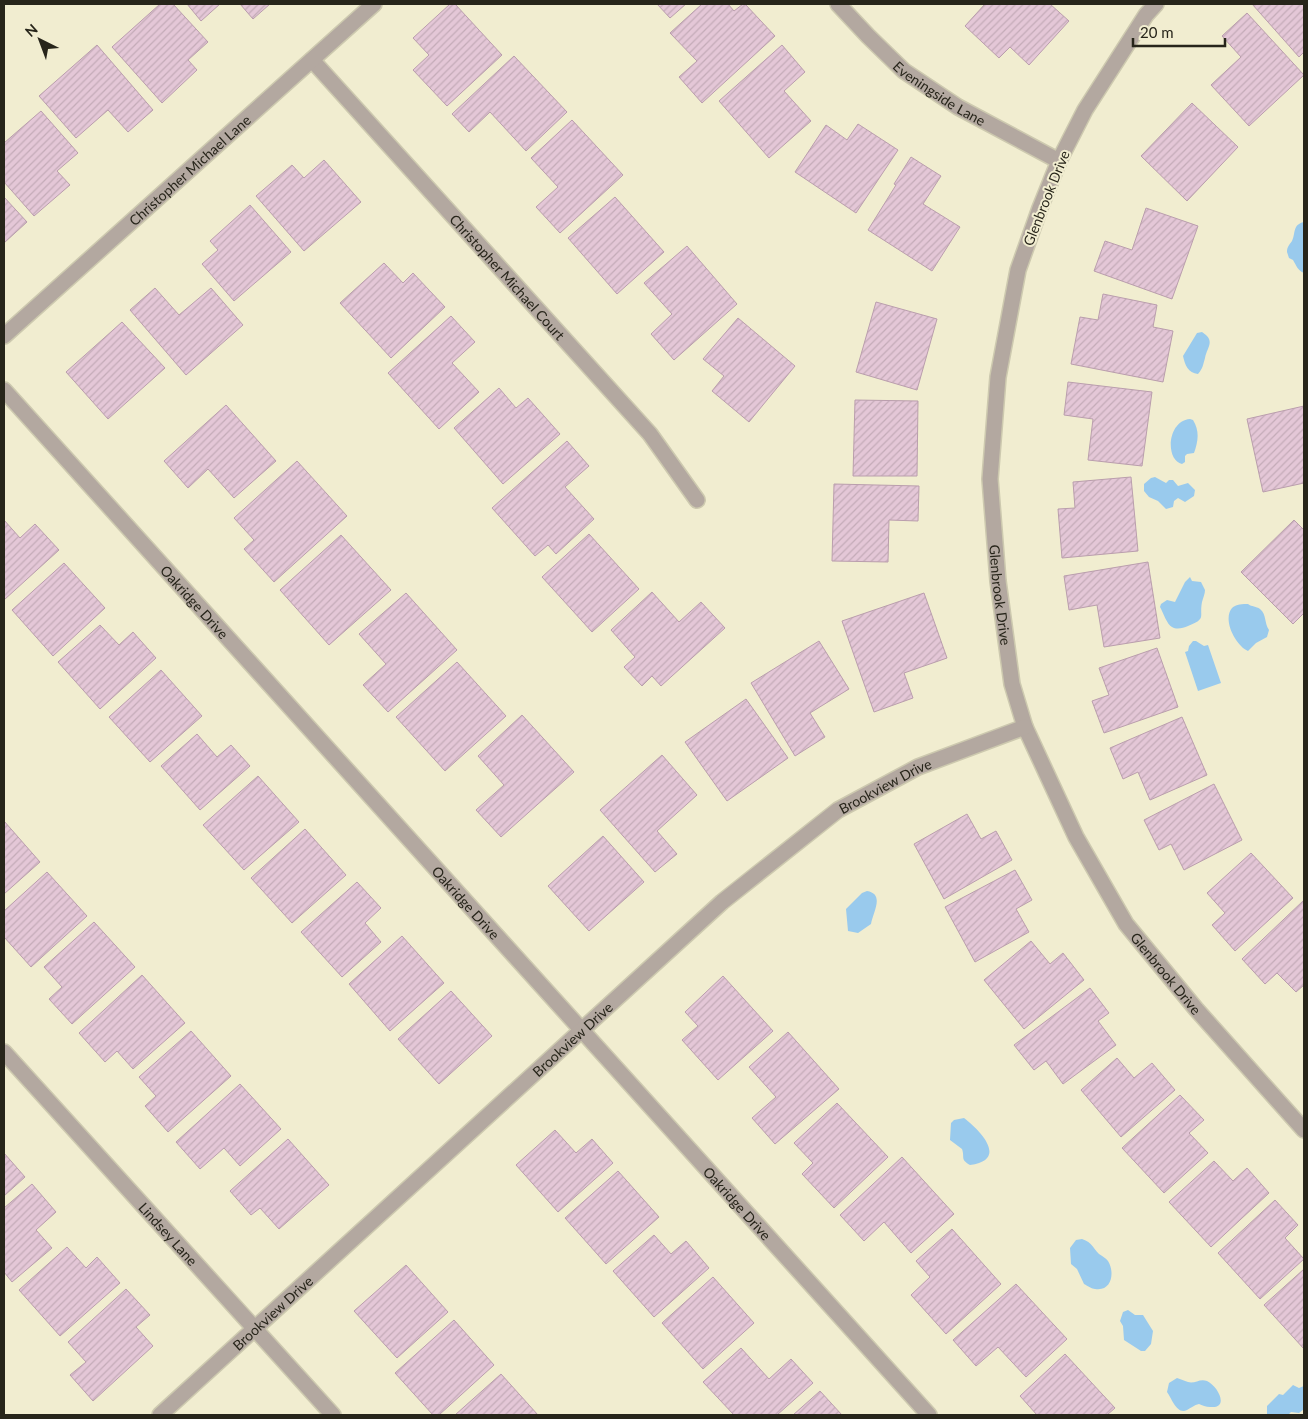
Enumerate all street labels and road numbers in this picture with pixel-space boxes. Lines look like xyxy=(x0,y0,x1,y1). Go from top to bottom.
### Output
street label: Eveningside Lane xyxy=(890,57,989,129)
street label: Christopher Michael Lane xyxy=(125,111,254,229)
street label: Glenbrook Drive xyxy=(1019,148,1073,248)
street label: Christopher Michael Court xyxy=(447,210,569,343)
street label: Glenbrook Drive xyxy=(987,544,1015,646)
street label: Oakridge Drive xyxy=(157,561,232,642)
street label: Brookview Drive xyxy=(836,754,934,817)
street label: Oakridge Drive xyxy=(429,862,504,942)
street label: Glenbrook Drive xyxy=(1128,929,1205,1018)
street label: Brookview Drive xyxy=(529,998,616,1080)
street label: Oakridge Drive xyxy=(700,1163,775,1243)
street label: Lindsey Lane xyxy=(136,1198,201,1269)
street label: Brookview Drive xyxy=(229,1272,316,1353)

